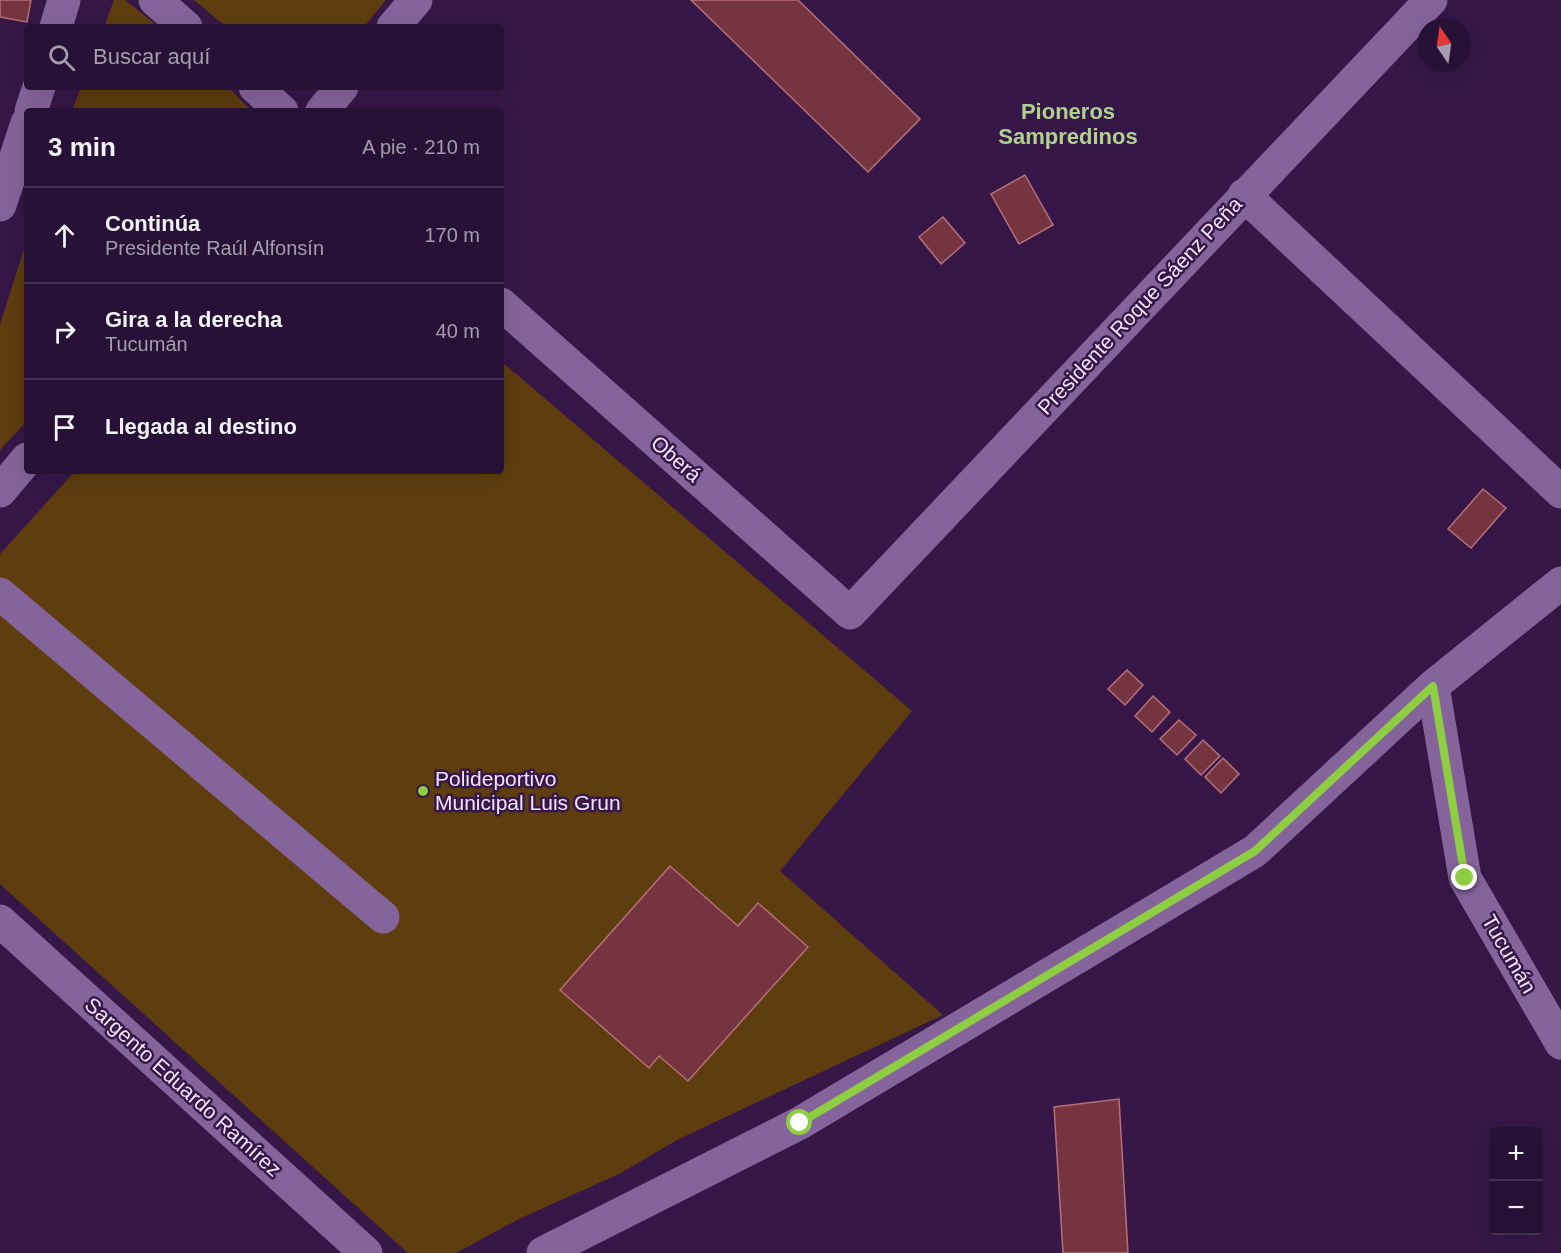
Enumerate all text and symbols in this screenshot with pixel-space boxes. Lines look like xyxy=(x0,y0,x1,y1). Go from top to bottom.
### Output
north arrow xyxy=(1417,18,1471,72)
search box xyxy=(24,24,504,90)
icon: search xyxy=(45,41,78,74)
text: Buscar aquí xyxy=(93,44,210,69)
district label: Pioneros Sampredinos xyxy=(998,99,1138,149)
text: 3 min xyxy=(48,132,116,162)
text: A pie · 210 m xyxy=(362,136,480,158)
street label: Presidente Roque Sáenz Peña xyxy=(1033,192,1247,419)
text: Continúa xyxy=(105,211,200,236)
icon: ahead xyxy=(48,219,81,252)
text: 170 m xyxy=(424,224,480,246)
text: Presidente Raúl Alfonsín xyxy=(105,237,324,259)
text: Gira a la derecha xyxy=(105,307,282,332)
icon: right xyxy=(48,315,81,348)
text: 40 m xyxy=(436,320,480,342)
text: Tucumán xyxy=(105,333,188,355)
icon: arrive xyxy=(48,411,81,444)
text: Llegada al destino xyxy=(105,414,297,439)
street label: Oberá xyxy=(647,431,706,487)
place label: Polideportivo Municipal Luis Grun xyxy=(435,767,621,814)
marker: Polideportivo Municipal Luis Grun xyxy=(416,784,430,798)
route end xyxy=(1451,864,1477,890)
street label: Tucumán xyxy=(1478,910,1541,997)
street label: Sargento Eduardo Ramírez xyxy=(81,993,286,1181)
route start xyxy=(786,1109,812,1135)
map controls xyxy=(1489,1127,1543,1235)
button: + xyxy=(1489,1127,1543,1181)
button: − xyxy=(1489,1181,1543,1235)

